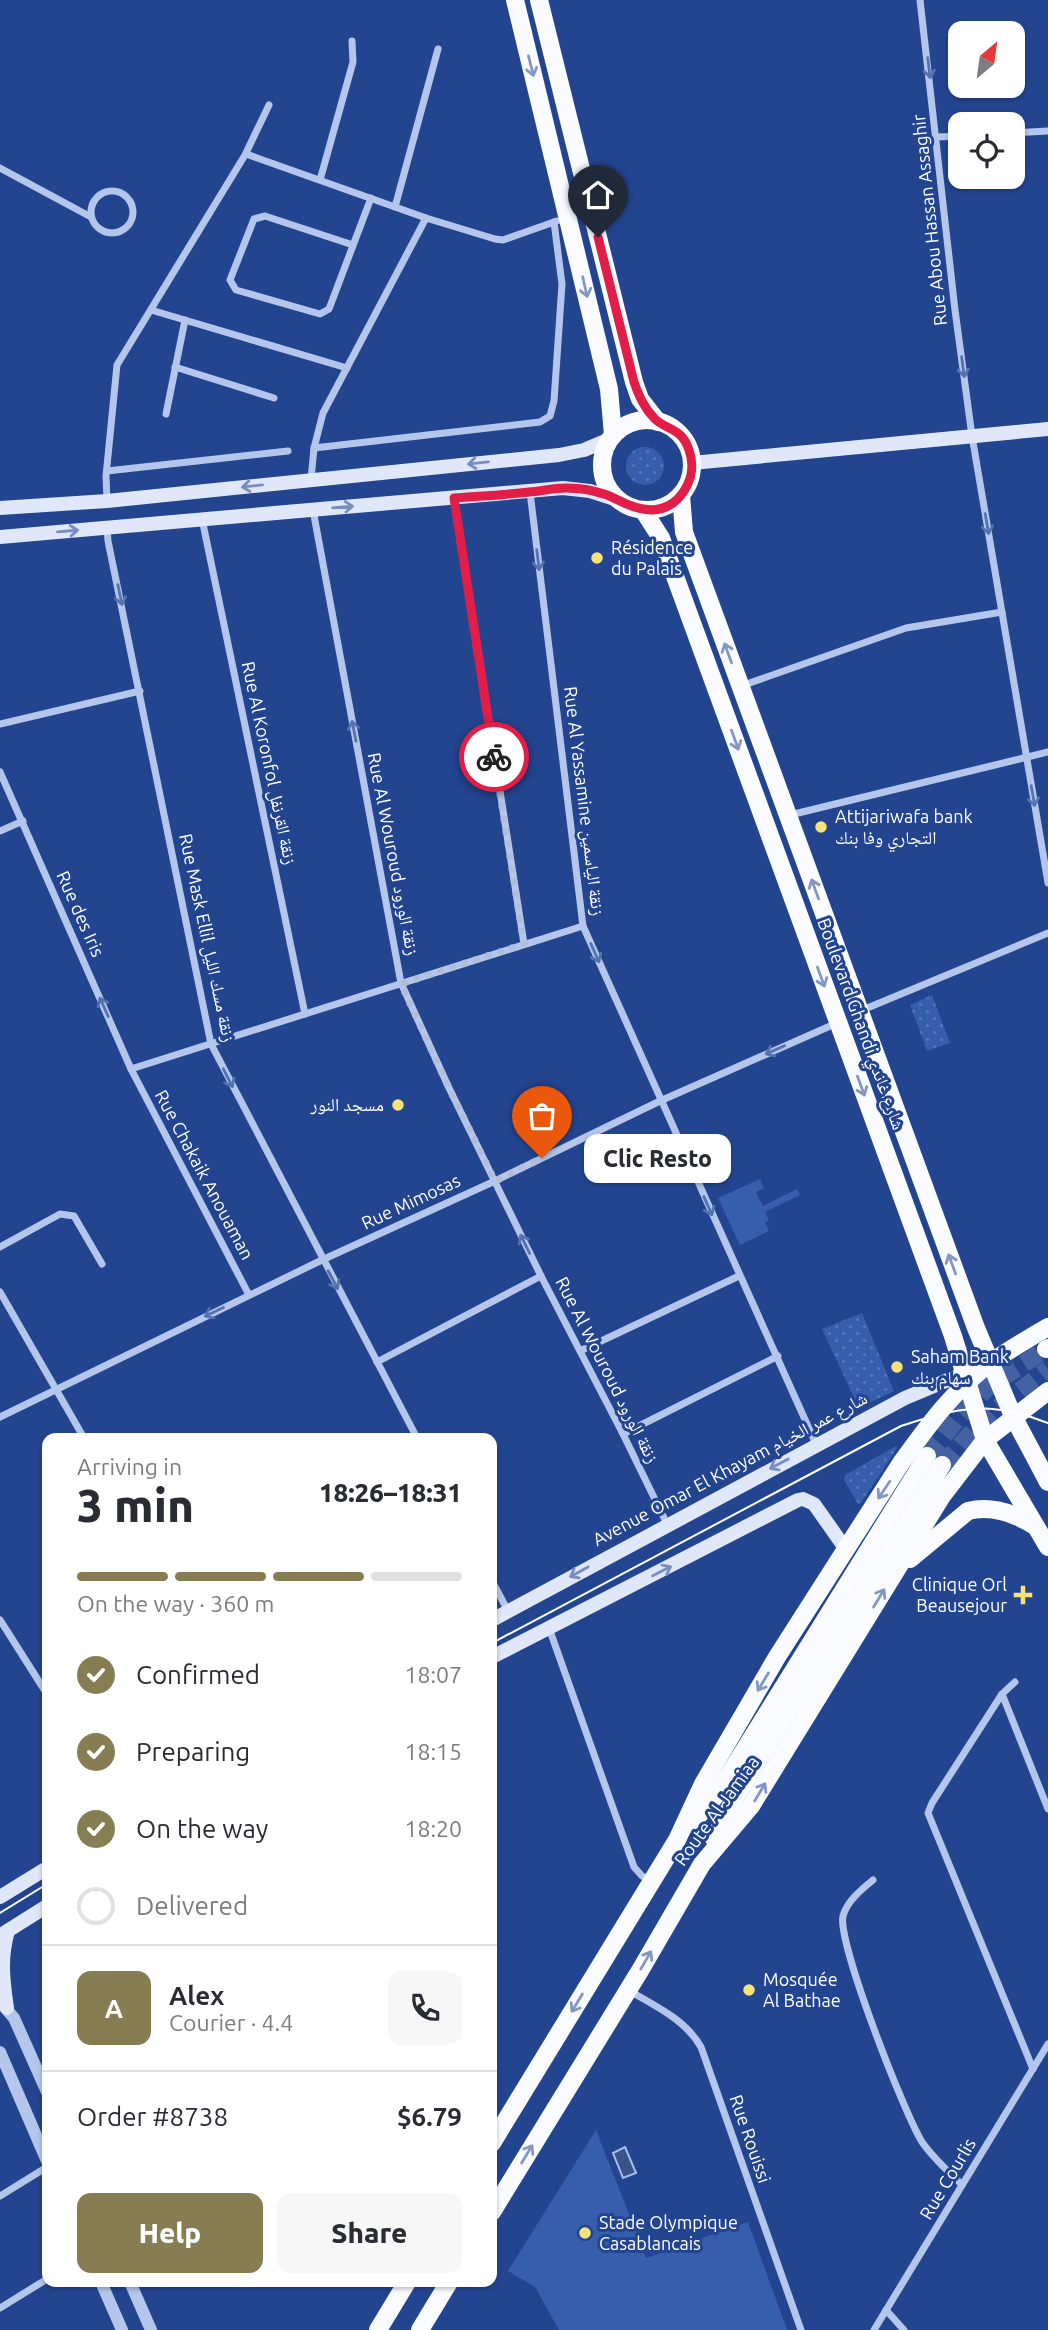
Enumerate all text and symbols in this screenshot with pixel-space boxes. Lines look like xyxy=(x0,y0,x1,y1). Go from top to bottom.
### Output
north arrow xyxy=(948,21,1026,98)
map controls xyxy=(948,21,1025,189)
one-way arrow xyxy=(525,54,538,77)
one-way arrow xyxy=(922,56,935,79)
button: locate xyxy=(948,112,1025,189)
street label: Rue Abou Hassan Assaghir xyxy=(908,113,950,327)
pin xyxy=(568,165,628,237)
icon: home xyxy=(579,176,617,214)
one-way arrow xyxy=(579,275,593,298)
one-way arrow xyxy=(957,355,970,378)
one-way arrow xyxy=(467,457,490,470)
one-way arrow xyxy=(241,479,264,492)
one-way arrow xyxy=(332,500,354,513)
one-way arrow xyxy=(981,512,994,535)
one-way arrow xyxy=(56,524,79,537)
place label: Résidence du Palais xyxy=(611,537,693,578)
one-way arrow xyxy=(532,548,545,571)
marker: Résidence du Palais xyxy=(589,550,605,566)
one-way arrow xyxy=(113,583,127,606)
one-way arrow xyxy=(721,642,734,664)
street label: Rue Al Koronfol زنقة القرنفل xyxy=(237,659,301,867)
street label: Rue Al Yassamine زنقة الياسمين xyxy=(559,685,609,917)
one-way arrow xyxy=(347,720,360,743)
courier xyxy=(459,722,529,792)
one-way arrow xyxy=(729,729,742,751)
icon: bike xyxy=(475,738,513,776)
street label: Rue Al Wouroud زنقة الورود xyxy=(364,751,423,957)
one-way arrow xyxy=(1027,784,1040,807)
place label: Attijariwafa bank التجاري وفا بنك xyxy=(835,806,973,853)
marker: Attijariwafa bank التجاري وفا بنك xyxy=(813,819,829,835)
street label: Rue Mask Ellil زنقة مسك الليل xyxy=(174,832,240,1044)
street label: Rue des Iris xyxy=(53,868,109,960)
one-way arrow xyxy=(808,879,821,901)
street label: Boulevard Ghandi شارع غاندي xyxy=(809,915,910,1134)
one-way arrow xyxy=(589,942,602,964)
one-way arrow xyxy=(816,966,828,988)
one-way arrow xyxy=(97,997,110,1018)
one-way arrow xyxy=(765,1044,786,1057)
one-way arrow xyxy=(222,1067,236,1088)
one-way arrow xyxy=(856,1075,868,1097)
street label: Rue Chakaik Anouaman xyxy=(152,1086,258,1263)
pin xyxy=(512,1086,572,1158)
place label: مسجد النور xyxy=(309,1094,384,1115)
marker: مسجد النور xyxy=(390,1097,406,1113)
icon: bag xyxy=(523,1097,561,1135)
callout: Clic Resto xyxy=(584,1134,731,1182)
text: Clic Resto xyxy=(603,1146,712,1171)
street label: Rue Mimosas xyxy=(358,1169,463,1233)
one-way arrow xyxy=(702,1195,715,1216)
one-way arrow xyxy=(518,1234,531,1255)
one-way arrow xyxy=(945,1254,957,1276)
one-way arrow xyxy=(327,1269,340,1290)
street label: Rue Al Wouroud زنقة الورود xyxy=(551,1273,664,1466)
one-way arrow xyxy=(204,1306,225,1320)
place label: Saham Bank سهام بنك xyxy=(911,1346,1009,1390)
marker: Saham Bank سهام بنك xyxy=(889,1359,905,1375)
street label: Avenue Omar El Khayam شارع عمر الخيام xyxy=(589,1387,871,1552)
text: Arriving in xyxy=(77,1454,182,1479)
one-way arrow xyxy=(769,1457,790,1471)
text: 18:26–18:31 xyxy=(319,1478,462,1507)
text: 3 min xyxy=(77,1479,194,1531)
one-way arrow xyxy=(877,1479,891,1499)
one-way arrow xyxy=(651,1563,672,1577)
one-way arrow xyxy=(570,1565,590,1579)
place label: Clinique Orl Beausejour xyxy=(912,1574,1007,1615)
marker: Clinique Orl Beausejour xyxy=(1013,1585,1033,1605)
one-way arrow xyxy=(872,1588,886,1608)
text: On the way · 360 m xyxy=(77,1591,274,1616)
icon: check xyxy=(77,1656,115,1694)
text: Confirmed xyxy=(136,1660,260,1689)
text: 18:07 xyxy=(404,1662,462,1687)
one-way arrow xyxy=(755,1672,769,1692)
icon: check xyxy=(77,1733,115,1771)
text: Preparing xyxy=(136,1737,250,1766)
text: 18:15 xyxy=(404,1739,462,1764)
street label: Route Al Jamiaa xyxy=(670,1752,763,1869)
one-way arrow xyxy=(753,1782,767,1802)
icon: check xyxy=(77,1810,115,1848)
text: On the way xyxy=(136,1814,268,1843)
text: 18:20 xyxy=(404,1816,462,1841)
text: Delivered xyxy=(136,1891,248,1920)
one-way arrow xyxy=(639,1950,653,1970)
place label: Mosquée Al Bathae xyxy=(763,1969,841,2010)
button: phone xyxy=(388,1971,462,2045)
text: Alex xyxy=(169,1981,224,2010)
marker: Mosquée Al Bathae xyxy=(741,1982,757,1998)
one-way arrow xyxy=(570,1992,584,2012)
text: A xyxy=(105,1994,123,2023)
text: Courier · 4.4 xyxy=(169,2010,293,2035)
street label: Rue Rouissi xyxy=(727,2092,775,2185)
text: Order #8738 xyxy=(77,2102,228,2131)
text: $6.79 xyxy=(397,2102,462,2131)
street label: Rue Courlis xyxy=(915,2134,979,2223)
one-way arrow xyxy=(521,2144,535,2164)
button: Help xyxy=(77,2193,263,2273)
button: Share xyxy=(277,2193,462,2273)
place label: Stade Olympique Casablancais xyxy=(599,2212,738,2253)
marker: Stade Olympique Casablancais xyxy=(577,2225,593,2241)

